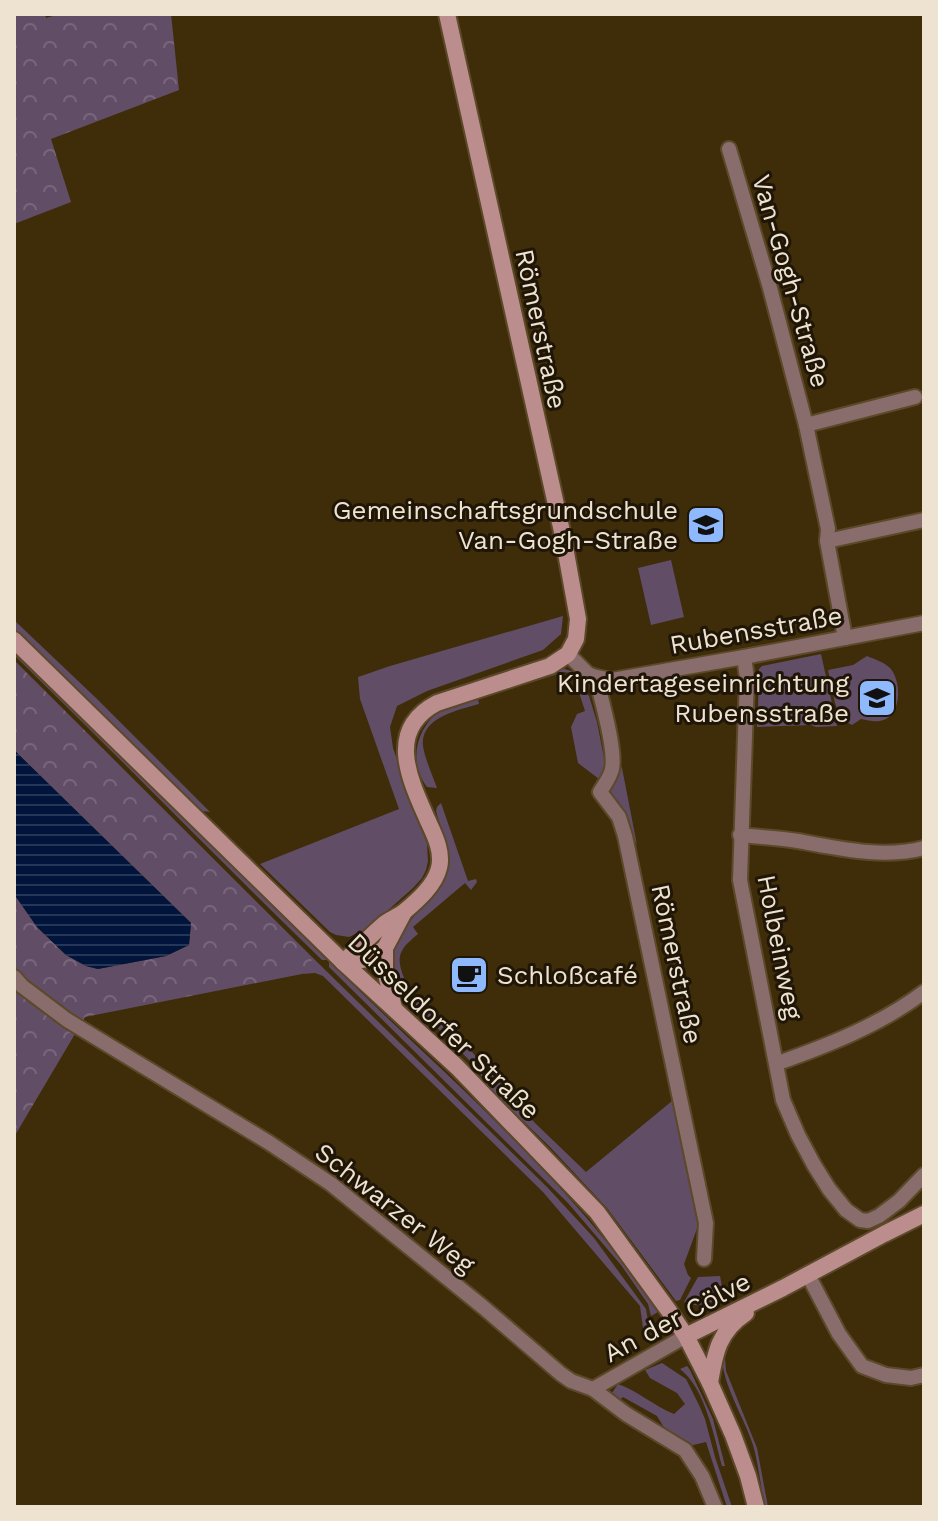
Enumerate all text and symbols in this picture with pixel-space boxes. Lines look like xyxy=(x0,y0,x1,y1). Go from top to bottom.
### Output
street label: Van-Gogh-Straße xyxy=(746,171,836,391)
street label: Römerstraße xyxy=(509,246,573,412)
place label: Gemeinschaftsgrundschule Van-Gogh-Straße xyxy=(333,495,678,555)
school or university icon: Gemeinschaftsgrundschule Van-Gogh-Straße xyxy=(685,504,727,546)
street label: Rubensstraße xyxy=(667,600,845,660)
place label: Kindertageseinrichtung Rubensstraße xyxy=(557,668,849,728)
school or university icon: Kindertageseinrichtung Rubensstraße xyxy=(856,677,898,719)
street label: Holbeinweg xyxy=(751,872,809,1022)
street label: Römerstraße xyxy=(645,881,709,1047)
street label: Düsseldorfer Straße xyxy=(342,927,546,1125)
cafe icon: Schloßcafé xyxy=(448,954,490,996)
place label: Schloßcafé xyxy=(497,960,638,990)
street label: Schwarzer Weg xyxy=(309,1137,481,1280)
street label: An der Cölve xyxy=(599,1266,755,1368)

